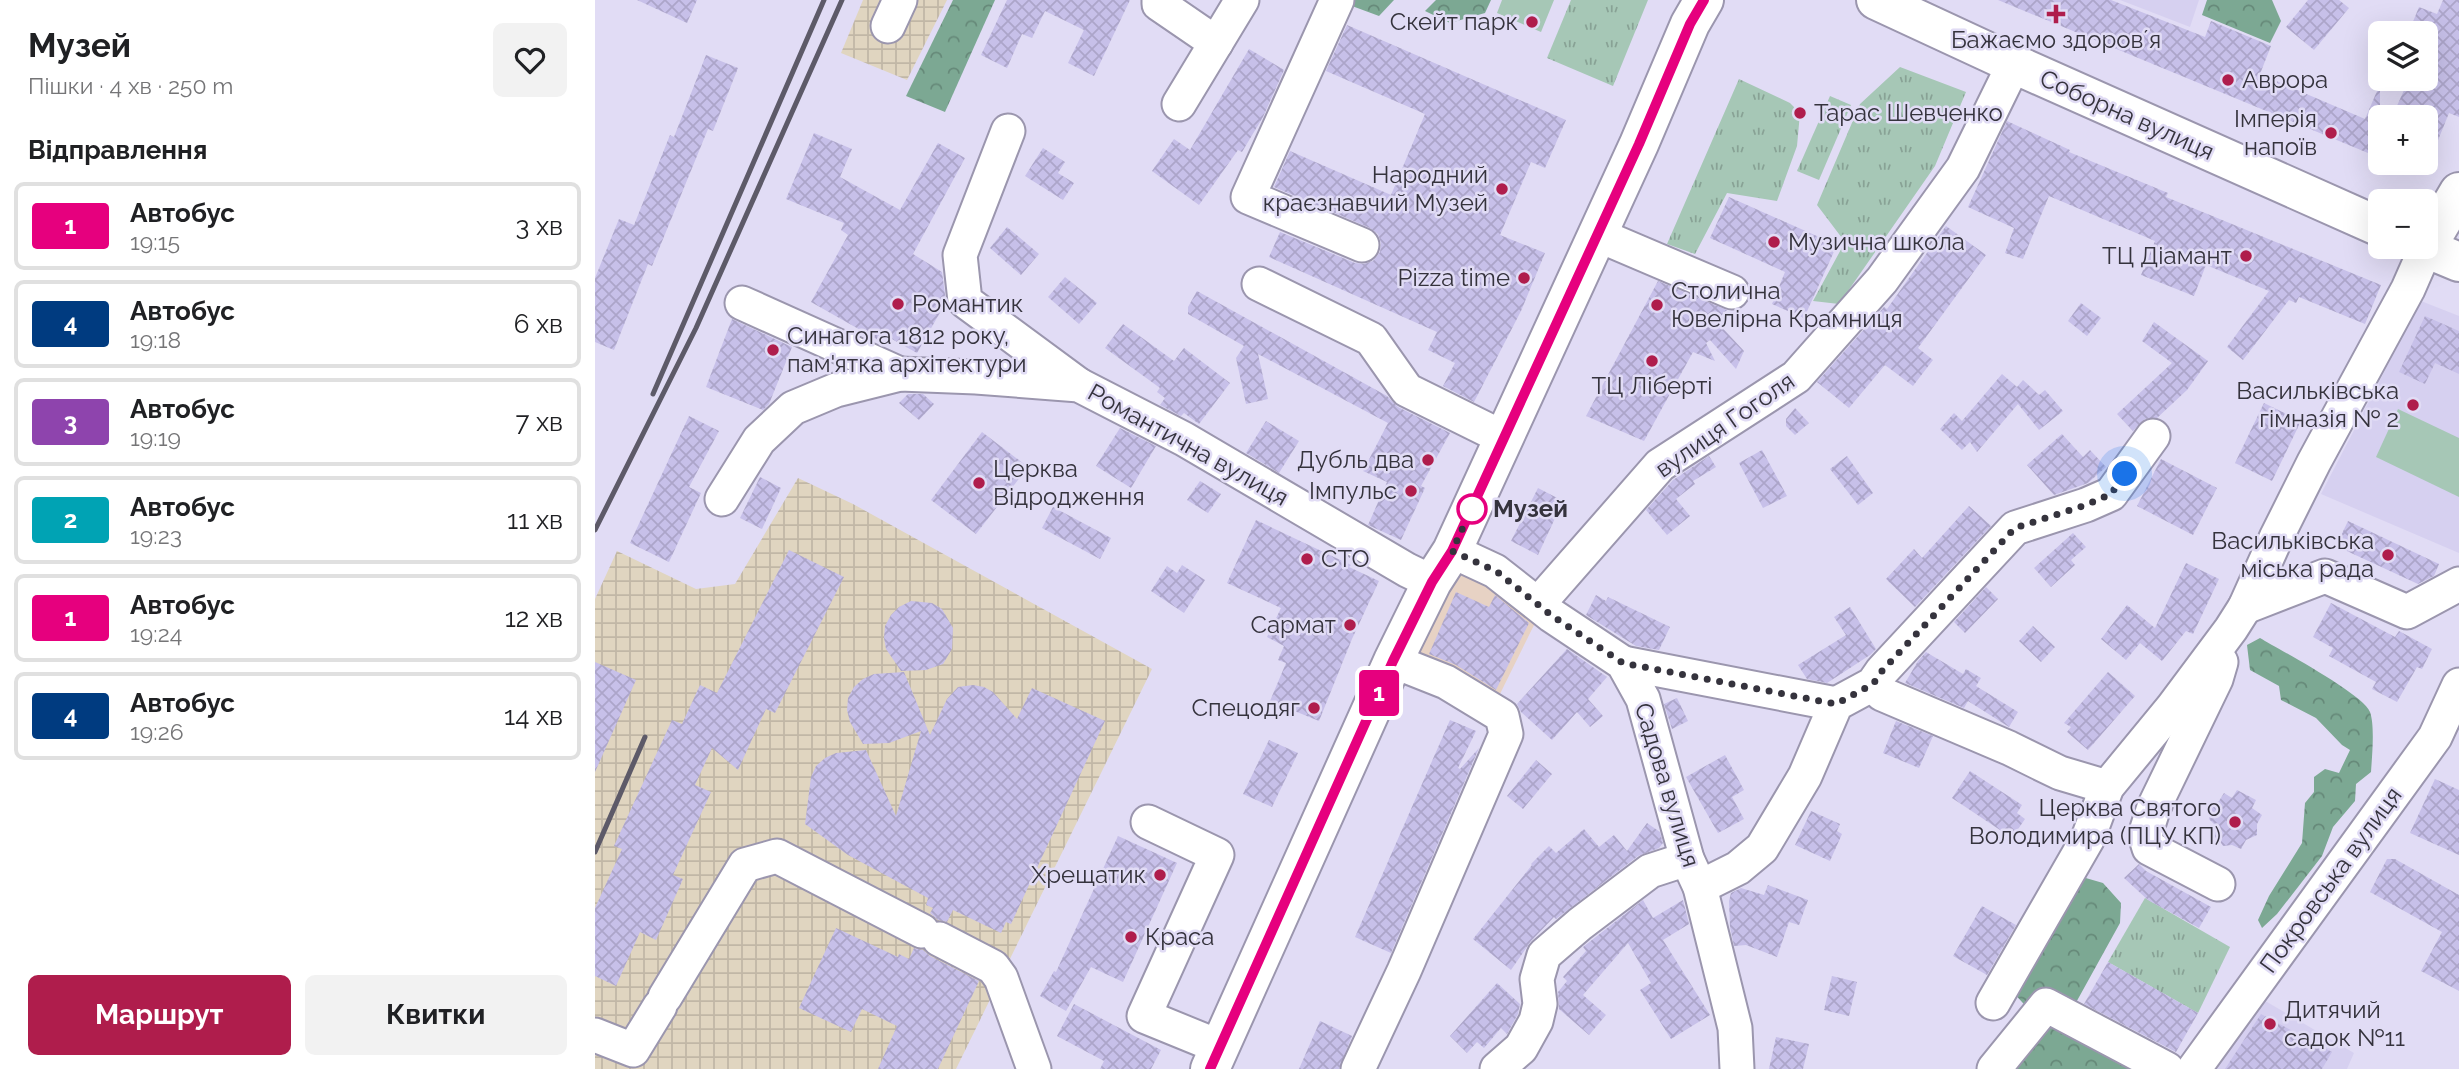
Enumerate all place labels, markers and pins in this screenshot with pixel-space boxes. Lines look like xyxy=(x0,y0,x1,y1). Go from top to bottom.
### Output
marker: Бажаємо здоровʼя xyxy=(2048,6,2064,22)
place label: Скейт парк xyxy=(1390,7,1518,36)
marker: Скейт парк xyxy=(1524,14,1540,30)
place label: Бажаємо здоровʼя xyxy=(1951,25,2161,54)
place label: Аврора xyxy=(2242,65,2328,94)
marker: Аврора xyxy=(2220,72,2236,88)
place label: Тарас Шевченко xyxy=(1814,98,2003,127)
place label: Імперія напоїв xyxy=(2234,104,2317,161)
marker: Тарас Шевченко xyxy=(1792,105,1808,121)
marker: Імперія напоїв xyxy=(2323,125,2339,141)
place label: Народний краєзнавчий Музей xyxy=(1263,160,1488,217)
marker: Народний краєзнавчий Музей xyxy=(1494,181,1510,197)
place label: Музична школа xyxy=(1788,227,1965,256)
marker: Музична школа xyxy=(1766,234,1782,250)
place label: ТЦ Діамант xyxy=(2102,241,2233,270)
marker: ТЦ Діамант xyxy=(2238,248,2254,264)
place label: Pizza time xyxy=(1398,263,1510,292)
marker: Pizza time xyxy=(1516,270,1532,286)
place label: Столична Ювелірна Крамниця xyxy=(1671,276,1903,333)
place label: Романтик xyxy=(912,289,1023,318)
marker: Романтик xyxy=(890,296,906,312)
marker: Столична Ювелірна Крамниця xyxy=(1649,297,1665,313)
place label: Синагога 1812 року, пам'ятка архітектури xyxy=(787,321,1027,378)
marker: Синагога 1812 року, пам'ятка архітектури xyxy=(765,342,781,358)
marker: ТЦ Ліберті xyxy=(1644,353,1660,369)
place label: ТЦ Ліберті xyxy=(1591,371,1713,400)
place label: Васильківська гімназія № 2 xyxy=(2236,376,2399,433)
marker: Васильківська гімназія № 2 xyxy=(2405,397,2421,413)
place label: Дубль два xyxy=(1297,445,1414,474)
marker: Дубль два xyxy=(1420,452,1436,468)
place label: Церква Відродження xyxy=(993,454,1145,511)
marker: Церква Відродження xyxy=(971,475,987,491)
place label: Імпульс xyxy=(1309,476,1397,505)
marker: Імпульс xyxy=(1403,483,1419,499)
marker: Музей xyxy=(1457,494,1487,524)
place label: Музей xyxy=(1493,494,1568,523)
place label: Васильківська міська рада xyxy=(2211,526,2374,583)
place label: СТО xyxy=(1321,544,1370,573)
marker: Васильківська міська рада xyxy=(2380,547,2396,563)
marker: СТО xyxy=(1299,551,1315,567)
place label: Сармат xyxy=(1251,610,1337,639)
marker: Сармат xyxy=(1342,617,1358,633)
place label: Спецодяг xyxy=(1192,693,1300,722)
marker: Спецодяг xyxy=(1306,700,1322,716)
place label: Церква Святого Володимира (ПЦУ КП) xyxy=(1969,793,2221,850)
marker: Церква Святого Володимира (ПЦУ КП) xyxy=(2227,814,2243,830)
place label: Хрещатик xyxy=(1031,860,1146,889)
marker: Хрещатик xyxy=(1152,867,1168,883)
place label: Краса xyxy=(1145,922,1214,951)
marker: Краса xyxy=(1123,929,1139,945)
place label: Дитячий садок №11 xyxy=(2284,995,2405,1052)
marker: Дитячий садок №11 xyxy=(2262,1016,2278,1032)

